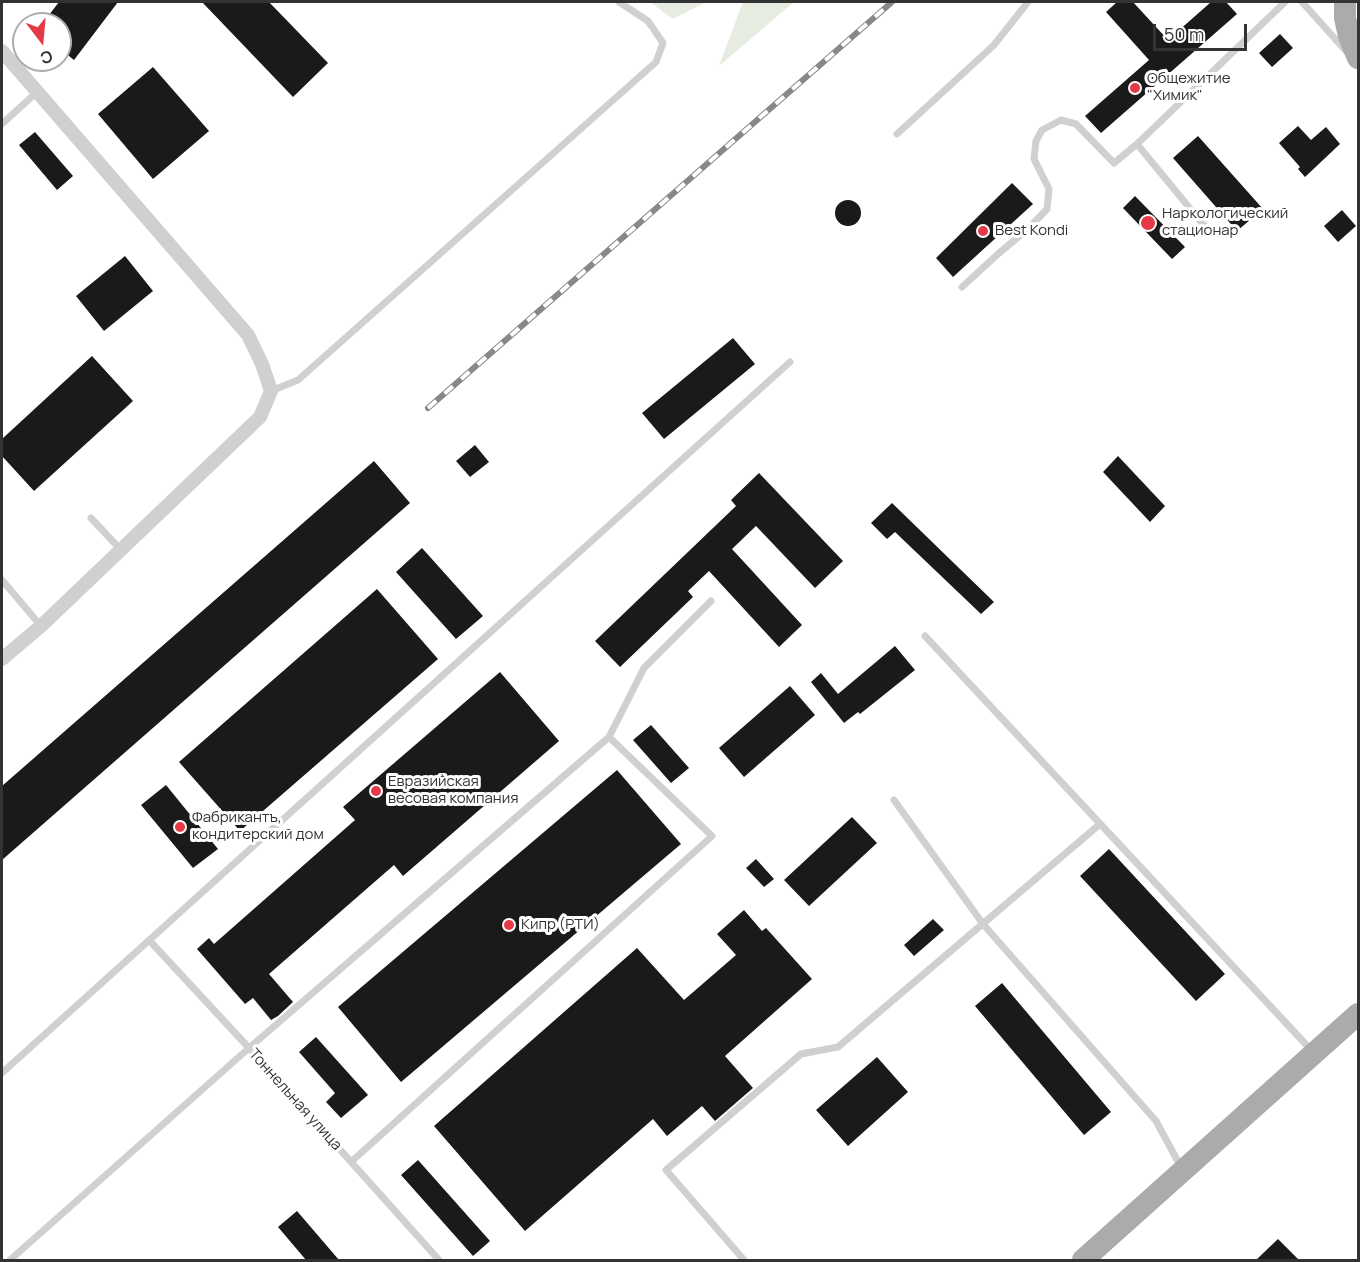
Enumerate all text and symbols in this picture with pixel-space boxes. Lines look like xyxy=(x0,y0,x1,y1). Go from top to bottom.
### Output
north arrow xyxy=(12,12,72,72)
scale bar xyxy=(1156,12,1250,50)
text: 50 m xyxy=(1164,22,1204,46)
text: С xyxy=(38,45,55,70)
place label: Общежитие "Химик" xyxy=(1147,70,1231,105)
marker: Общежитие "Химик" xyxy=(1128,81,1142,95)
place label: Наркологический стационар xyxy=(1162,205,1288,240)
marker: Наркологический стационар xyxy=(1139,214,1157,232)
place label: Best Kondi xyxy=(995,222,1068,240)
marker: Best Kondi xyxy=(976,224,990,238)
place label: Евразийская весовая компания xyxy=(388,773,518,808)
marker: Евразийская весовая компания xyxy=(369,784,383,798)
place label: Фабрикантъ, кондитерский дом xyxy=(192,809,324,844)
marker: Фабрикантъ, кондитерский дом xyxy=(173,820,187,834)
place label: Кипр (РТИ) xyxy=(521,916,600,934)
marker: Кипр (РТИ) xyxy=(502,918,516,932)
street label: Тоннельная улица xyxy=(245,1046,345,1154)

